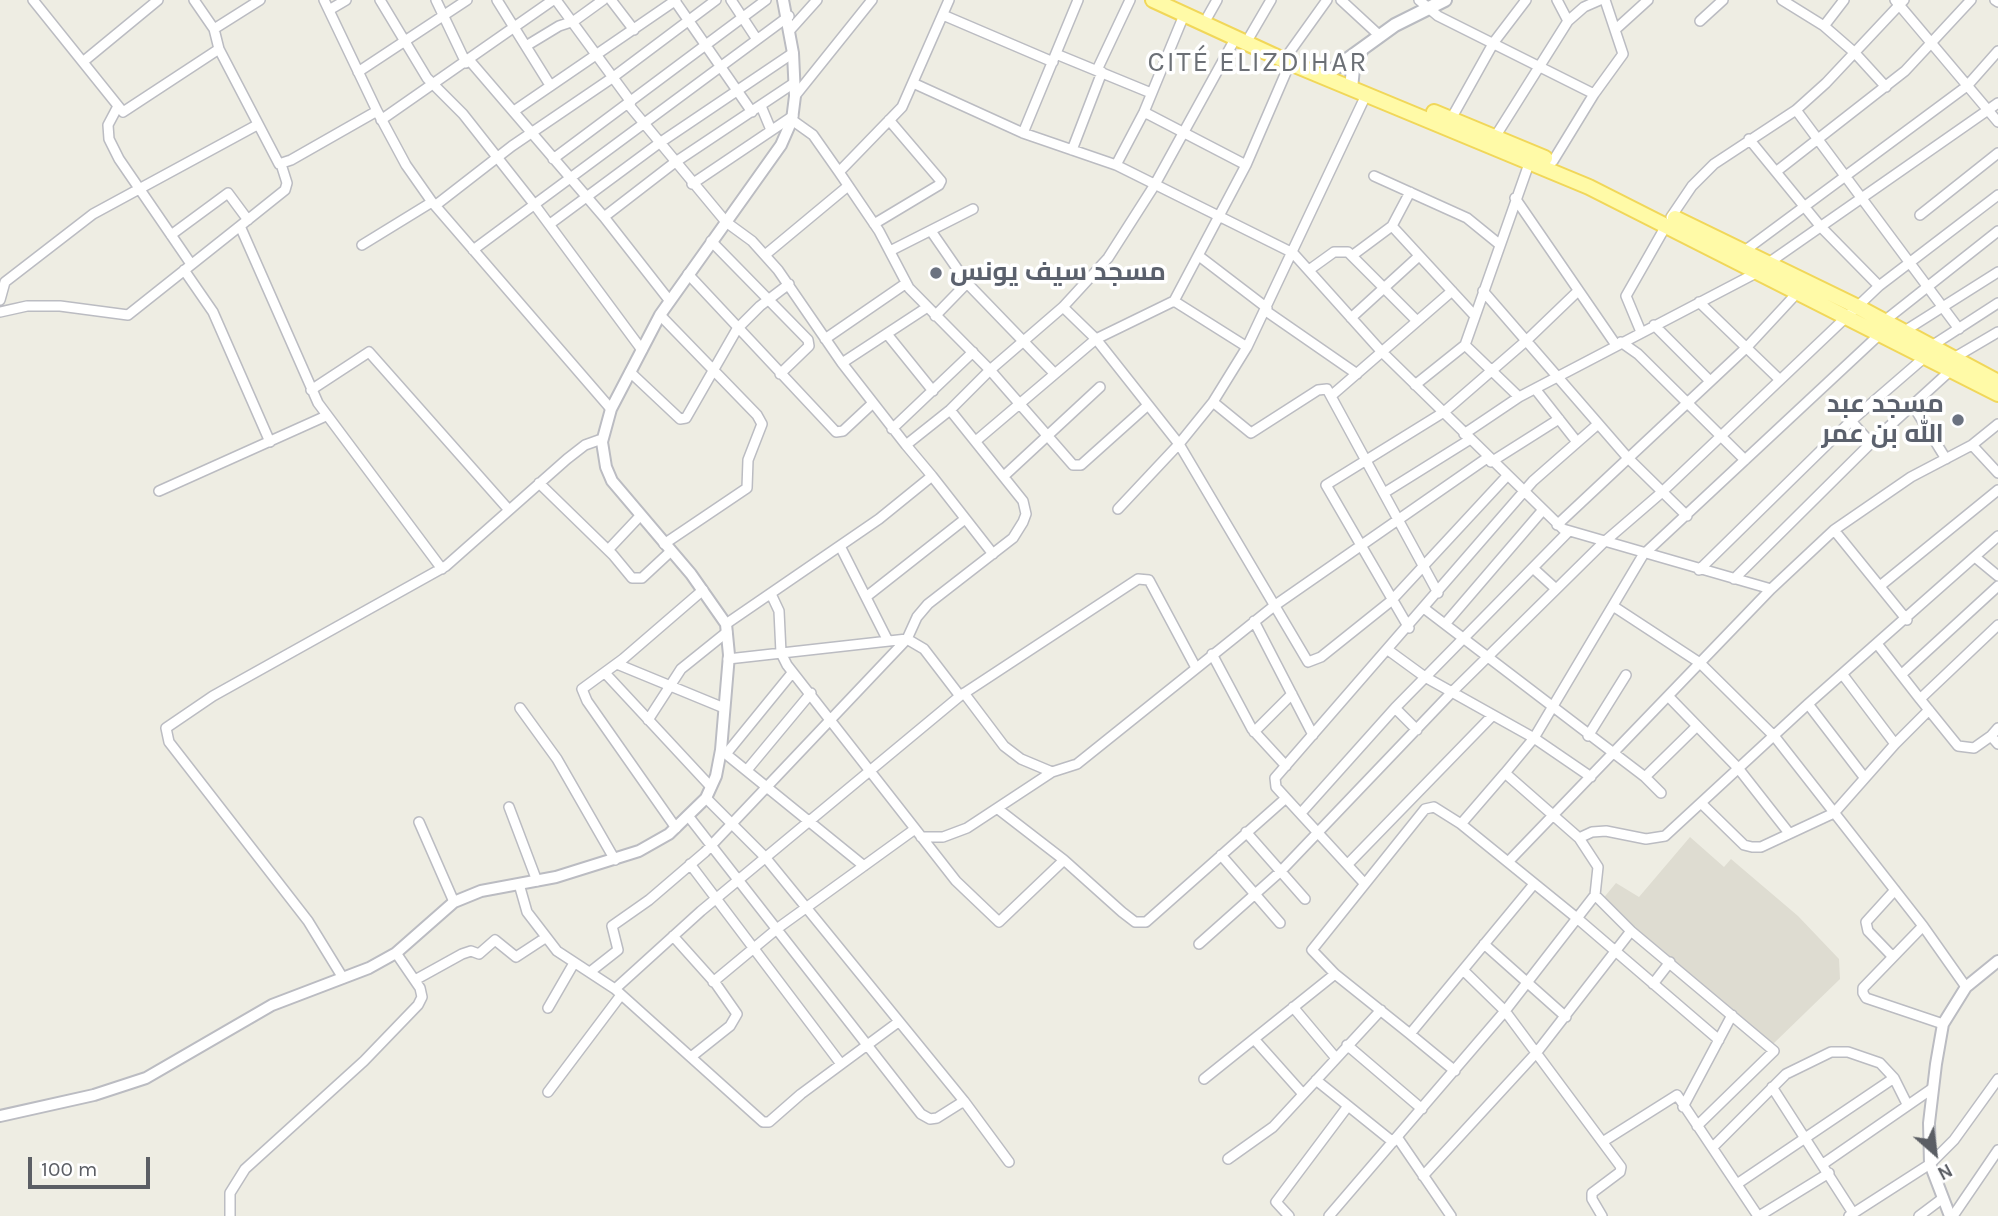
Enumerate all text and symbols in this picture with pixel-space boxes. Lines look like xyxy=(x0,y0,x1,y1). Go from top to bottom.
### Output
district label: CITÉ ELIZDIHAR xyxy=(1149,46,1367,80)
place label: مسجد سيف يونس xyxy=(950,257,1166,289)
marker: مسجد سيف يونس xyxy=(928,265,944,281)
place label: مسجد عبد الله بن عمر xyxy=(1822,389,1944,450)
marker: مسجد عبد الله بن عمر xyxy=(1950,412,1966,428)
north arrow xyxy=(1900,1118,1970,1188)
scale bar xyxy=(32,1142,154,1186)
text: 100 m xyxy=(41,1157,98,1181)
text: N xyxy=(1934,1159,1956,1184)

